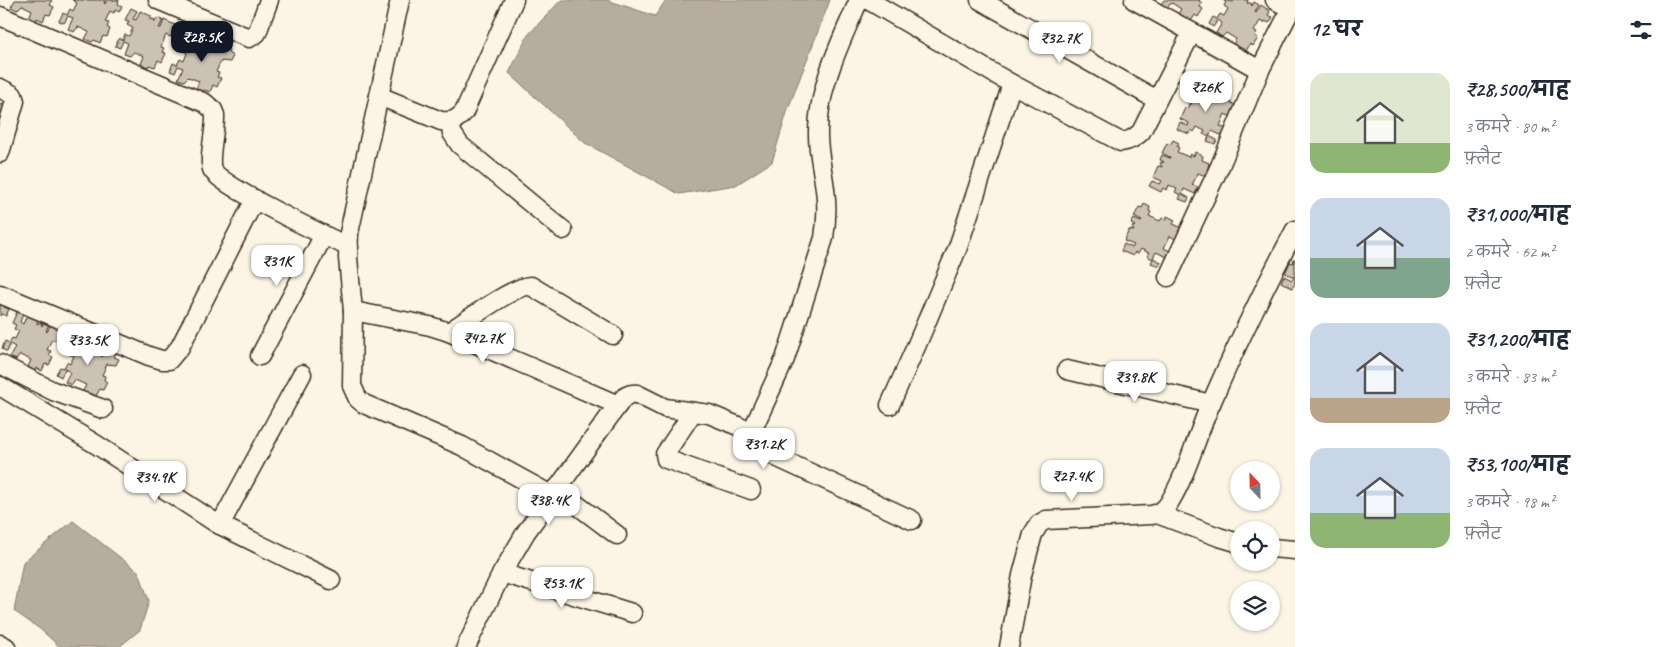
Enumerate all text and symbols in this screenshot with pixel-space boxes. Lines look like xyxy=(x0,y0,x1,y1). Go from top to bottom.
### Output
text: 12 घर xyxy=(1310,16,1362,42)
icon: filters xyxy=(1627,16,1655,44)
pin: ₹28.5K xyxy=(161,20,243,63)
pin: ₹32.7K xyxy=(1019,22,1101,64)
text: ₹28.5K xyxy=(182,27,222,47)
text: ₹32.7K xyxy=(1040,28,1080,48)
pin: ₹26K xyxy=(1176,70,1236,113)
text: ₹28,500/माह xyxy=(1465,76,1569,102)
text: ₹26K xyxy=(1191,77,1221,97)
icon: home xyxy=(1350,93,1410,153)
text: 3 कमरे · 80 m² xyxy=(1465,117,1554,137)
text: फ़्लैट xyxy=(1465,149,1501,169)
text: ₹31,000/माह xyxy=(1465,201,1570,227)
icon: home xyxy=(1350,218,1410,278)
text: 2 कमरे · 62 m² xyxy=(1465,242,1554,262)
pin: ₹31K xyxy=(247,244,307,287)
text: ₹31K xyxy=(262,251,292,271)
text: फ़्लैट xyxy=(1465,274,1501,294)
pin: ₹42.7K xyxy=(442,322,524,364)
pin: ₹33.5K xyxy=(47,324,129,366)
text: ₹31,200/माह xyxy=(1465,326,1570,352)
text: ₹42.7K xyxy=(463,328,503,348)
text: ₹33.5K xyxy=(68,330,108,350)
icon: home xyxy=(1350,343,1410,403)
pin: ₹39.8K xyxy=(1094,360,1176,403)
text: ₹39.8K xyxy=(1115,367,1155,387)
text: 3 कमरे · 83 m² xyxy=(1465,367,1554,387)
text: फ़्लैट xyxy=(1465,399,1501,419)
pin: ₹31.2K xyxy=(723,428,805,470)
text: ₹31.2K xyxy=(744,434,784,454)
text: ₹53,100/माह xyxy=(1465,451,1569,477)
pin: ₹34.9K xyxy=(114,460,196,503)
pin: ₹27.4K xyxy=(1031,460,1113,502)
north arrow xyxy=(1230,461,1280,511)
map controls xyxy=(1230,461,1280,631)
text: ₹27.4K xyxy=(1052,466,1092,486)
text: ₹34.9K xyxy=(135,467,175,487)
icon: home xyxy=(1350,468,1410,528)
pin: ₹38.4K xyxy=(508,484,590,526)
text: ₹38.4K xyxy=(529,490,569,510)
text: 3 कमरे · 98 m² xyxy=(1465,492,1554,512)
button: locate xyxy=(1230,521,1280,571)
text: फ़्लैट xyxy=(1465,524,1501,544)
pin: ₹53.1K xyxy=(521,566,603,609)
text: ₹53.1K xyxy=(542,573,582,593)
button: layers xyxy=(1230,581,1280,631)

